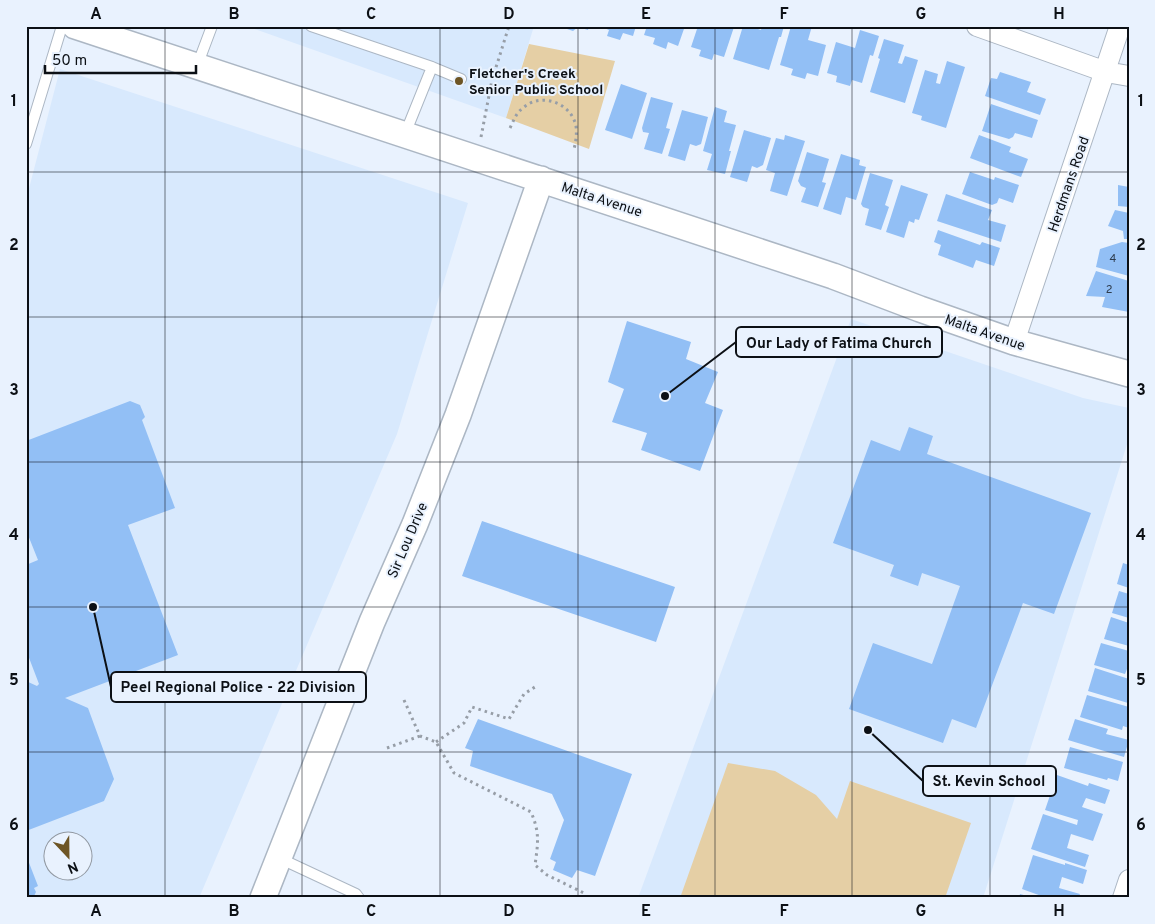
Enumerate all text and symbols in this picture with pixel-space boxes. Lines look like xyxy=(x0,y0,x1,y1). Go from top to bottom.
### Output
text: A xyxy=(90,5,102,25)
text: B xyxy=(228,5,240,25)
text: C xyxy=(366,5,376,25)
text: D xyxy=(503,5,515,25)
text: E xyxy=(641,5,651,25)
text: F xyxy=(779,5,789,25)
text: G xyxy=(916,5,926,25)
text: H xyxy=(1053,5,1065,25)
scale bar xyxy=(45,42,196,74)
text: 50 m xyxy=(52,52,87,71)
place label: Fletcher's Creek Senior Public School xyxy=(469,66,603,99)
marker: Fletcher's Creek Senior Public School xyxy=(453,75,465,87)
text: 1 xyxy=(11,92,17,112)
text: 1 xyxy=(1138,92,1144,112)
street label: Herdmans Road xyxy=(1045,134,1094,235)
street label: Malta Avenue xyxy=(559,179,644,221)
text: 2 xyxy=(9,236,19,256)
text: 2 xyxy=(1136,236,1146,256)
house number: 4 xyxy=(1110,252,1117,266)
house number: 2 xyxy=(1106,283,1112,297)
street label: Malta Avenue xyxy=(942,312,1027,355)
callout: Our Lady of Fatima Church xyxy=(736,327,942,357)
text: Our Lady of Fatima Church xyxy=(746,335,932,354)
text: 3 xyxy=(9,381,19,401)
text: 3 xyxy=(1136,381,1146,401)
street label: Sir Lou Drive xyxy=(385,500,432,581)
text: 4 xyxy=(9,526,19,546)
text: 4 xyxy=(1136,526,1146,546)
text: 5 xyxy=(9,671,19,691)
text: 5 xyxy=(1136,671,1146,691)
callout: Peel Regional Police - 22 Division xyxy=(111,672,366,702)
text: Peel Regional Police - 22 Division xyxy=(121,679,355,698)
callout: St. Kevin School xyxy=(923,766,1056,796)
text: St. Kevin School xyxy=(933,773,1045,792)
text: 6 xyxy=(9,816,19,836)
text: 6 xyxy=(1136,816,1146,836)
north arrow xyxy=(42,832,92,882)
text: N xyxy=(64,857,80,876)
text: A xyxy=(90,902,102,922)
text: B xyxy=(228,902,240,922)
text: C xyxy=(366,902,376,922)
text: D xyxy=(503,902,515,922)
text: E xyxy=(641,902,651,922)
text: F xyxy=(779,902,789,922)
text: G xyxy=(916,902,926,922)
text: H xyxy=(1053,902,1065,922)

